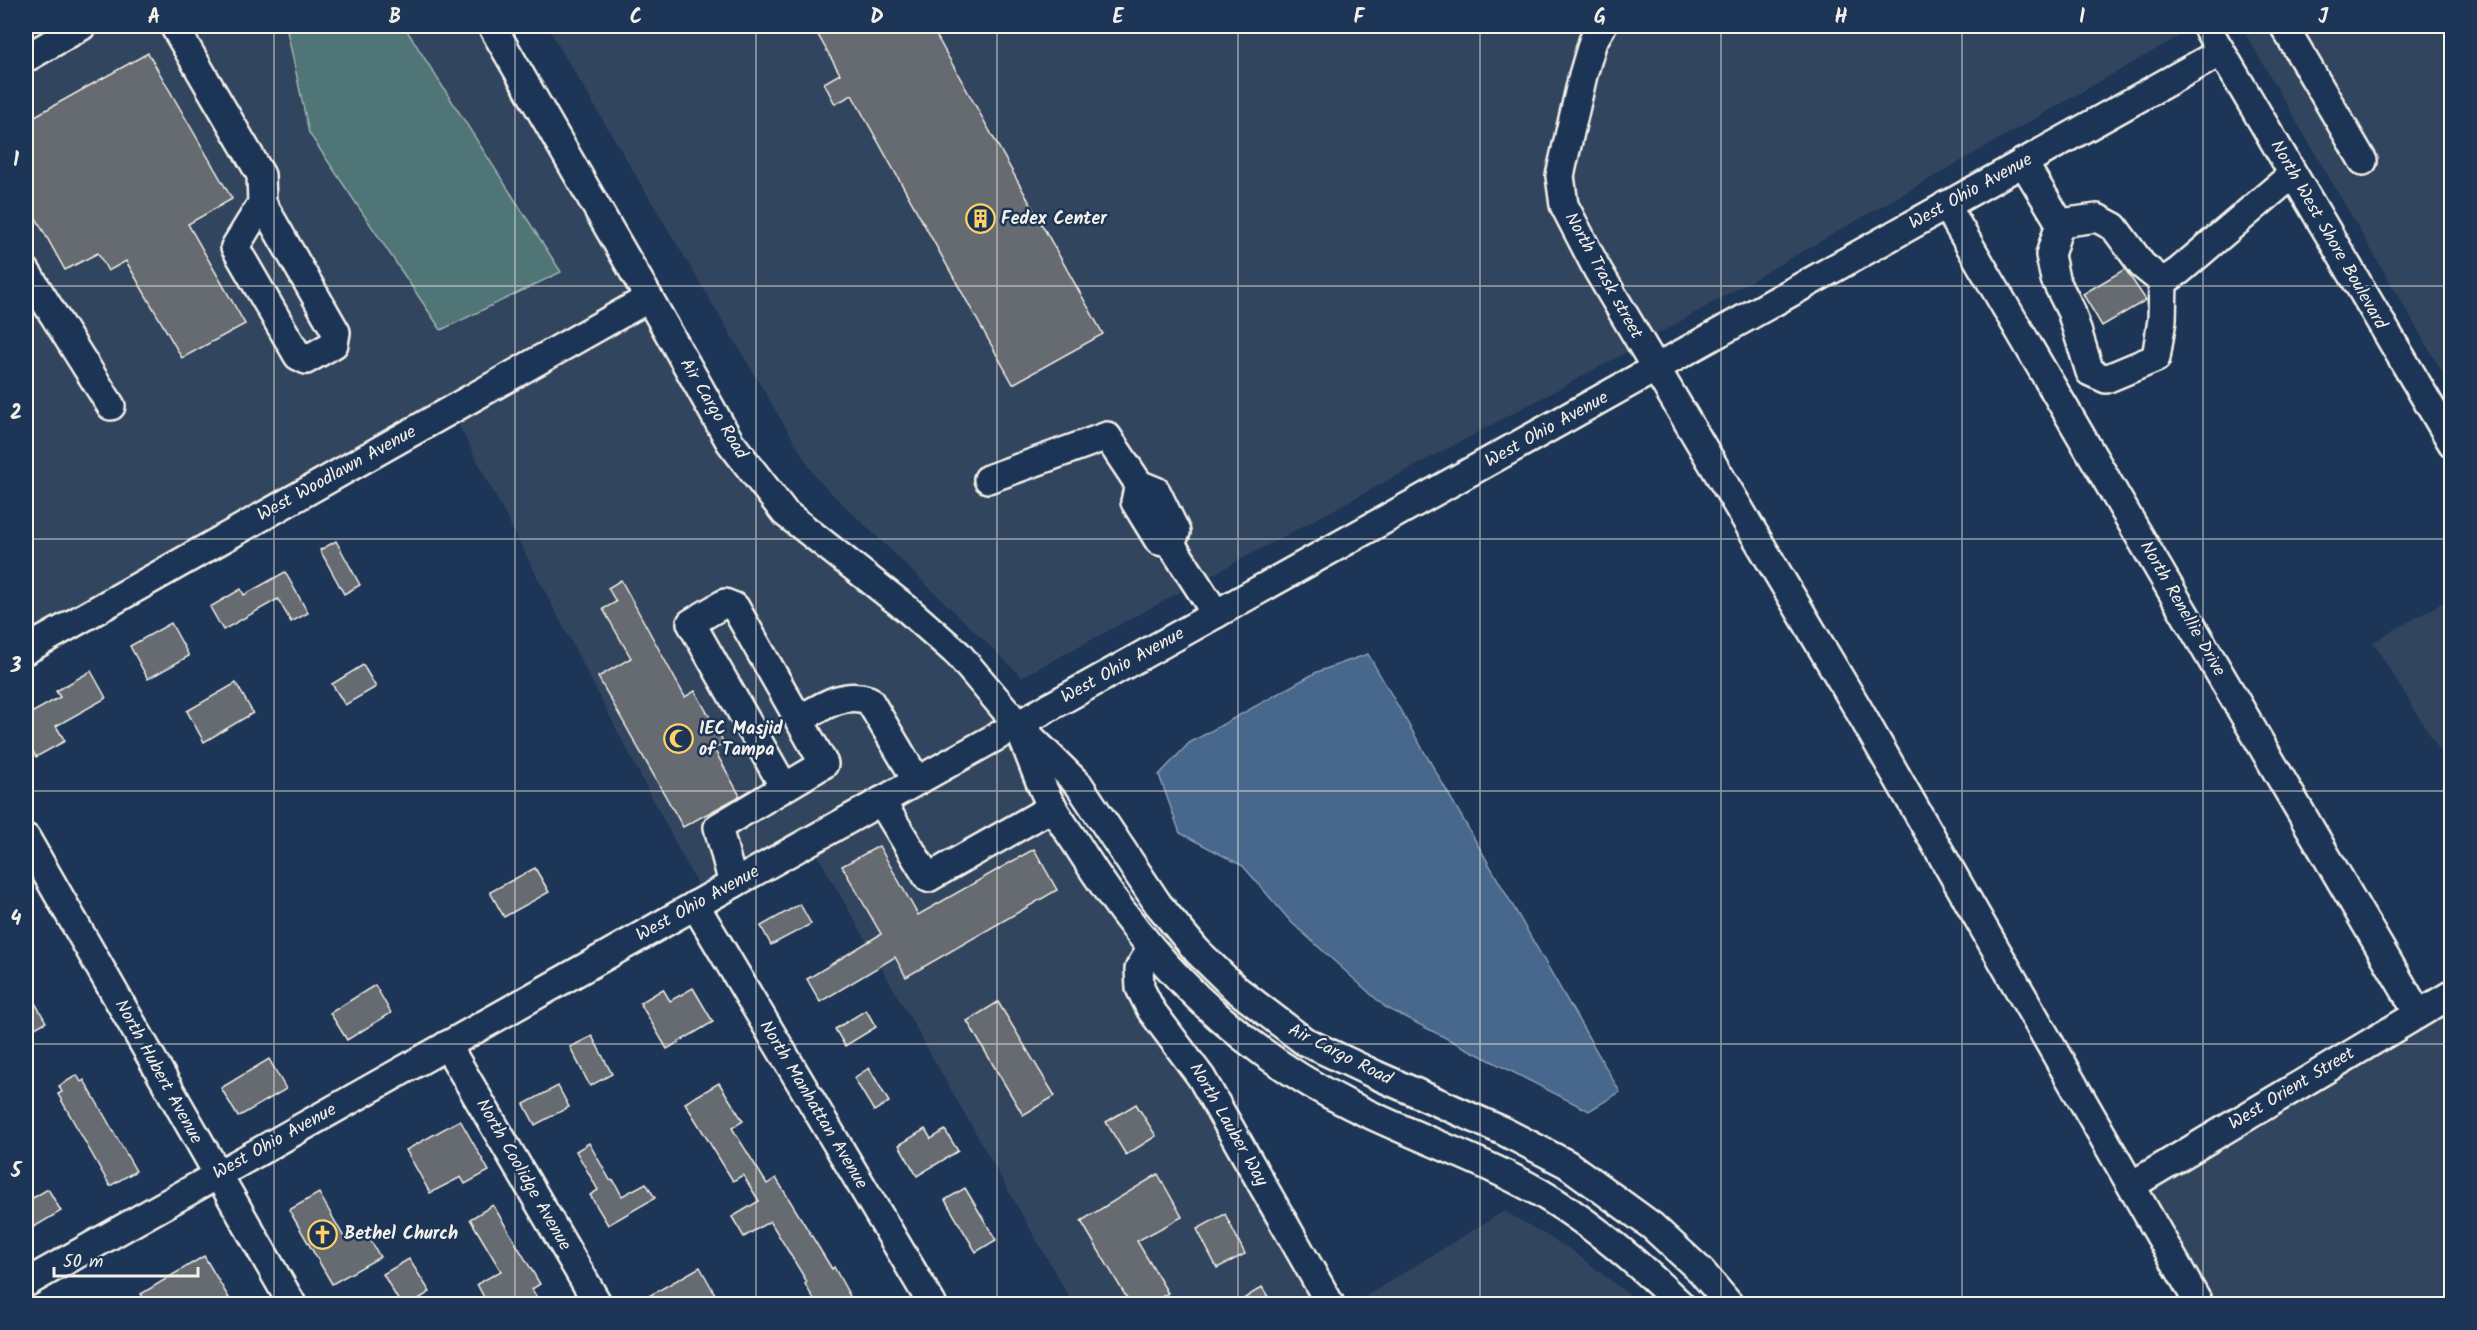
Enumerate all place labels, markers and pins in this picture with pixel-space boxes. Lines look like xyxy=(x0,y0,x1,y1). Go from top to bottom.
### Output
building icon: Fedex Center xyxy=(964,203,996,235)
place label: Fedex Center xyxy=(1001,205,1108,234)
place label: IEC Masjid of Tampa xyxy=(699,715,783,765)
mosque icon: IEC Masjid of Tampa xyxy=(662,723,694,755)
church icon: Bethel Church xyxy=(307,1218,339,1250)
place label: Bethel Church xyxy=(344,1220,458,1249)

